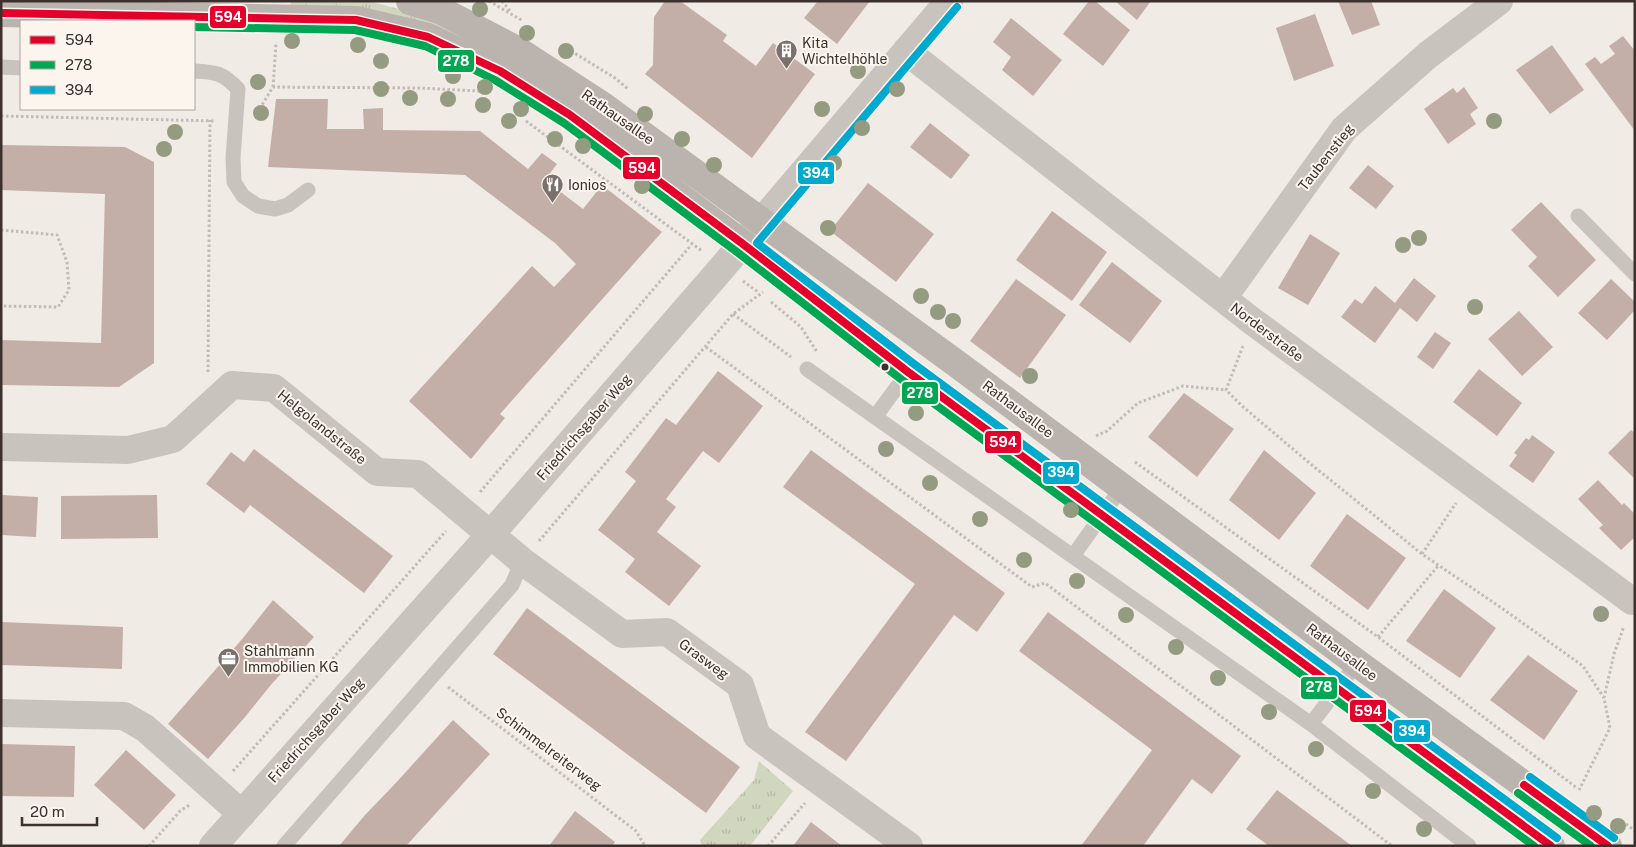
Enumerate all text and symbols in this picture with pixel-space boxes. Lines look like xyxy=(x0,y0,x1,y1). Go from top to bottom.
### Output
line badge: 594 xyxy=(209,5,247,29)
text: 594 xyxy=(214,9,242,25)
legend xyxy=(20,20,195,110)
text: 594 xyxy=(65,31,93,48)
place label: Kita Wichtelhöhle xyxy=(802,35,887,67)
building icon: Kita Wichtelhöhle xyxy=(774,39,798,70)
line badge: 278 xyxy=(437,49,475,73)
text: 278 xyxy=(443,53,469,69)
text: 278 xyxy=(65,56,92,73)
text: 394 xyxy=(65,81,93,98)
street label: Rathausallee xyxy=(579,86,657,148)
street label: Taubenstieg xyxy=(1295,120,1357,194)
line badge: 594 xyxy=(622,156,661,180)
text: 594 xyxy=(628,160,656,176)
line badge: 394 xyxy=(797,161,835,185)
text: 394 xyxy=(802,165,830,181)
restaurant icon: Ionios xyxy=(540,173,564,204)
place label: Ionios xyxy=(568,177,606,193)
street label: Norderstraße xyxy=(1227,299,1307,365)
unlabelled marker xyxy=(880,362,890,372)
street label: Friedrichsgaber Weg xyxy=(533,370,635,483)
street label: Rathausallee xyxy=(979,377,1057,441)
line badge: 278 xyxy=(901,381,939,405)
text: 278 xyxy=(907,385,933,401)
street label: Helgolandstraße xyxy=(275,386,370,468)
line badge: 594 xyxy=(984,430,1022,454)
text: 594 xyxy=(989,434,1017,450)
line badge: 394 xyxy=(1042,461,1080,485)
text: 394 xyxy=(1047,464,1075,480)
street label: Rathausallee xyxy=(1303,620,1381,684)
street label: Grasweg xyxy=(676,636,732,683)
place label: Stahlmann Immobilien KG xyxy=(244,643,339,675)
office icon: Stahlmann Immobilien KG xyxy=(216,647,240,678)
street label: Friedrichsgaber Weg xyxy=(265,674,367,786)
line badge: 278 xyxy=(1300,676,1338,700)
text: 278 xyxy=(1306,679,1332,695)
line badge: 594 xyxy=(1349,699,1387,723)
text: 594 xyxy=(1354,703,1382,719)
street label: Schimmelreiterweg xyxy=(493,704,605,794)
line badge: 394 xyxy=(1393,719,1431,743)
text: 394 xyxy=(1398,723,1426,739)
scale bar xyxy=(22,794,98,826)
text: 20 m xyxy=(30,803,65,820)

